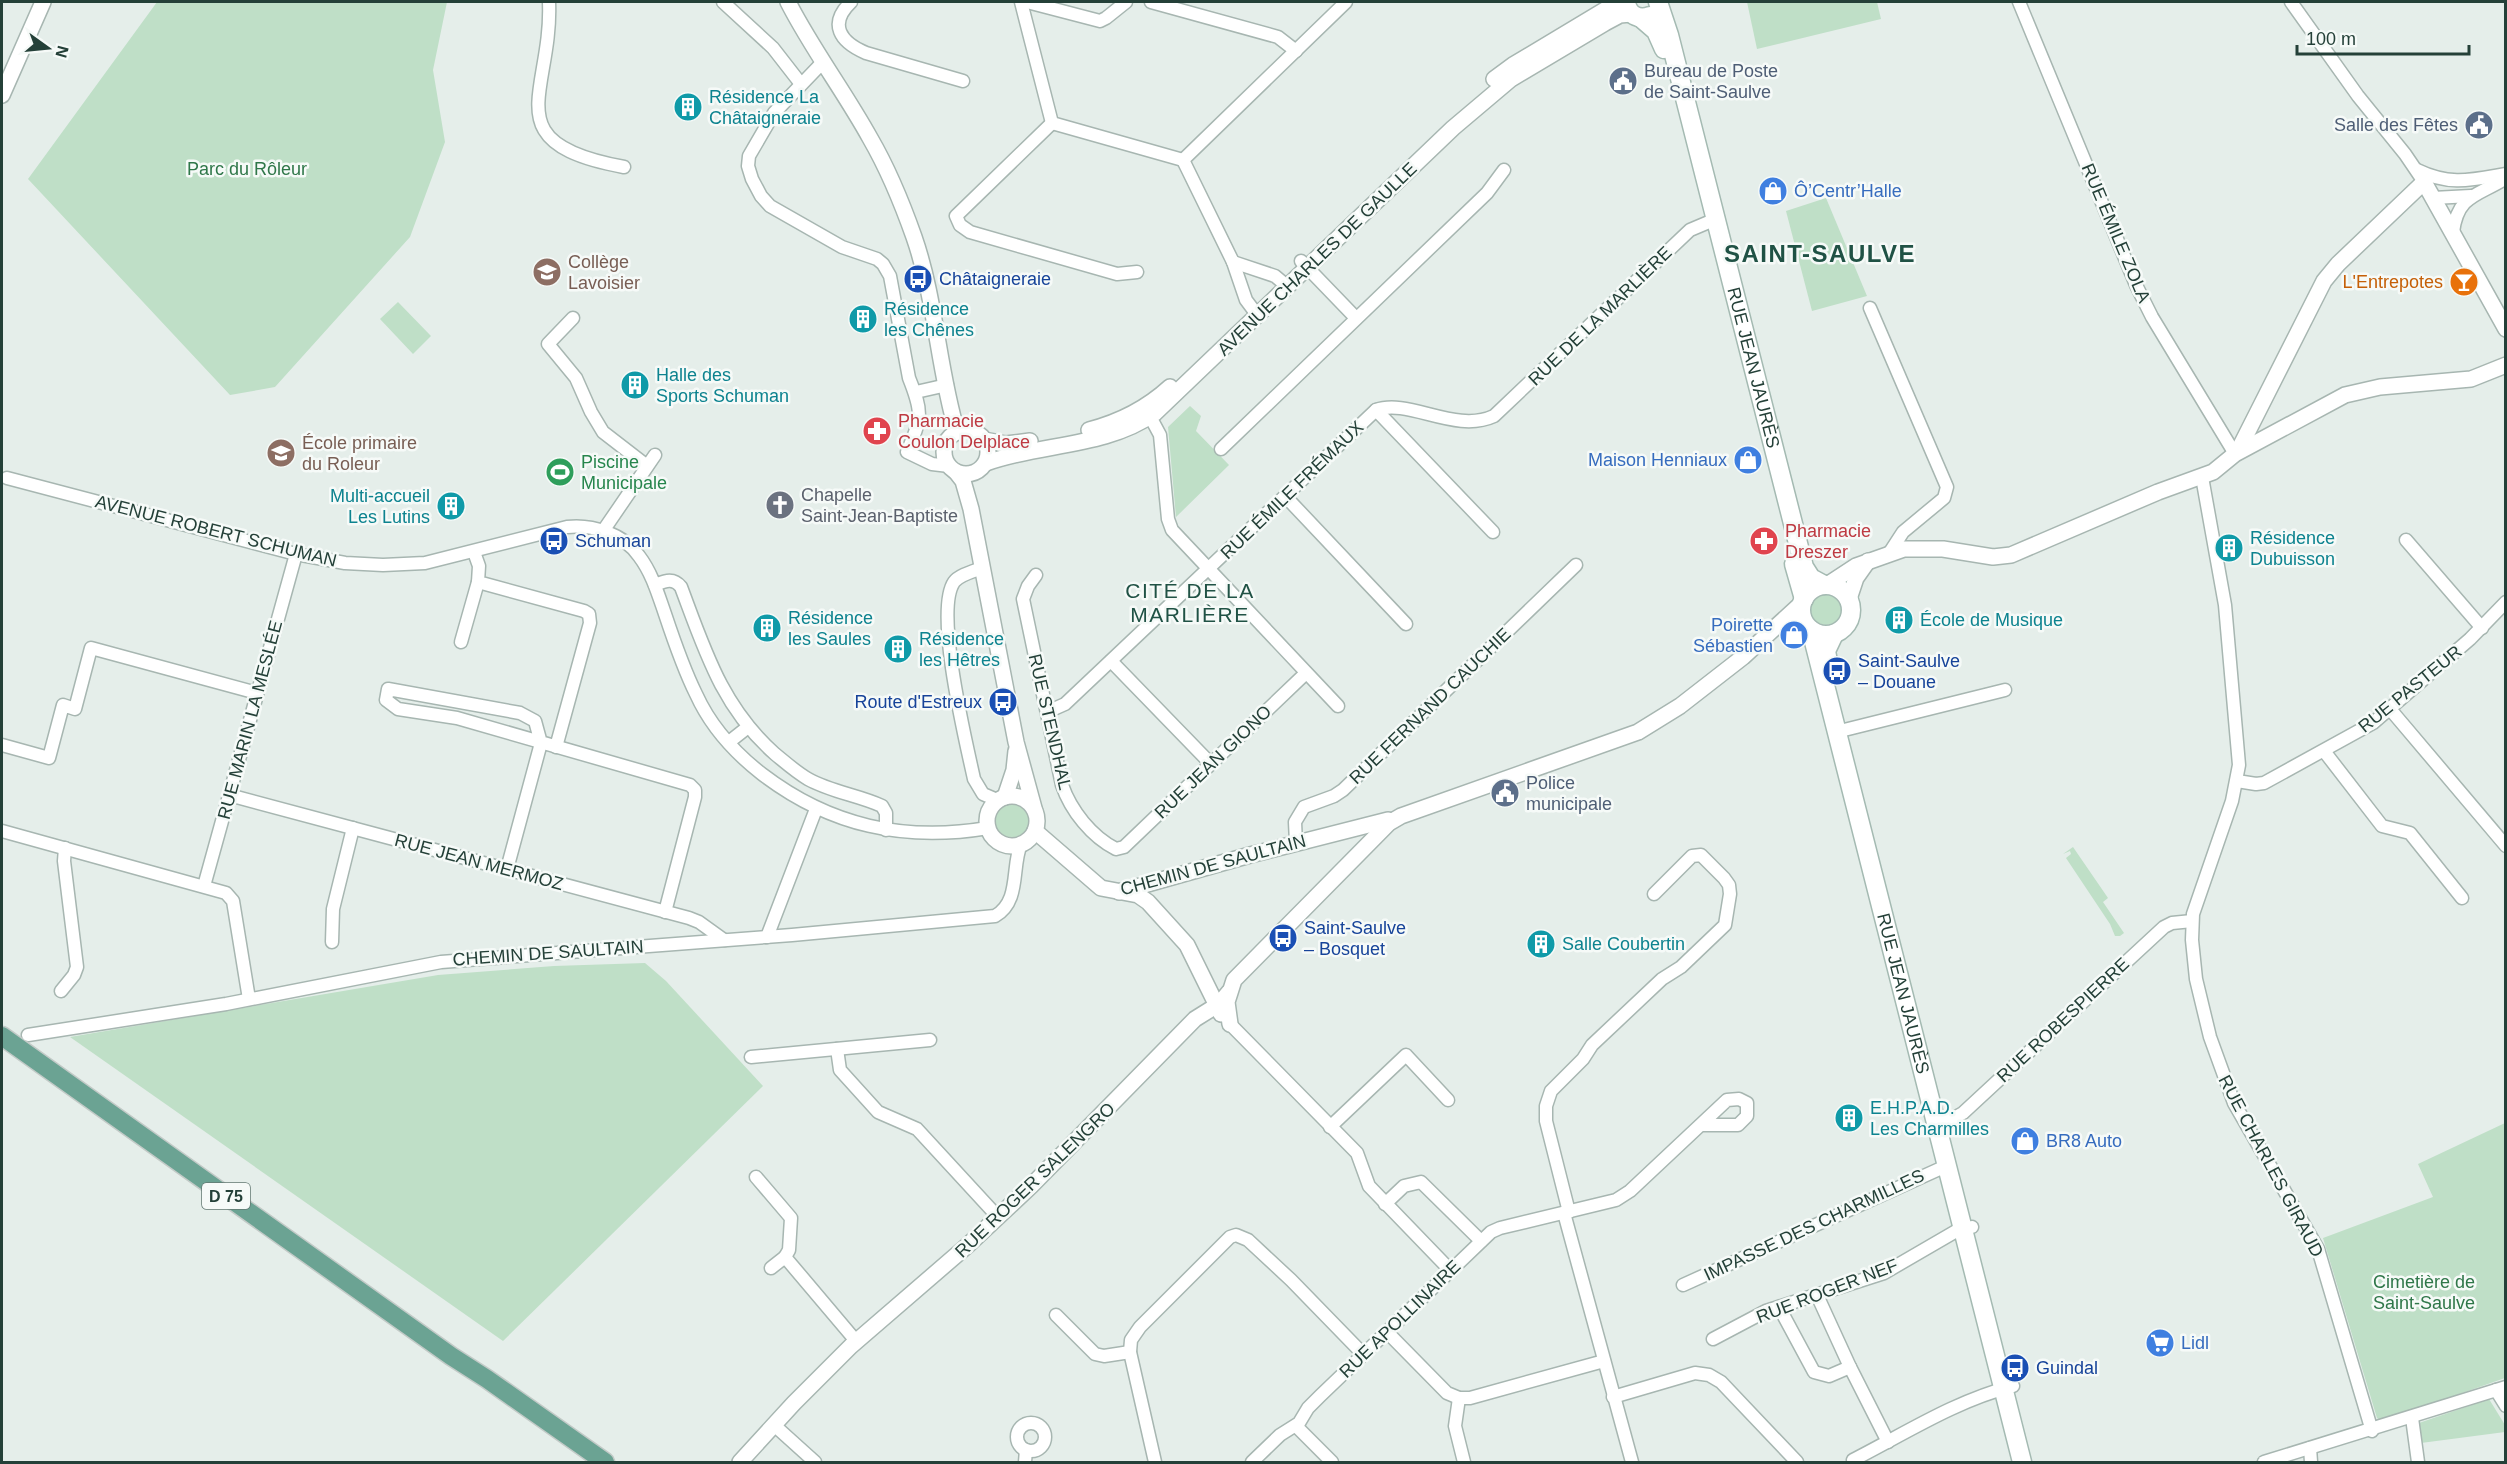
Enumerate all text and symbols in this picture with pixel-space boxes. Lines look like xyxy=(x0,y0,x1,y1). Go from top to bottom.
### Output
north arrow xyxy=(18,18,78,78)
scale bar xyxy=(2297,18,2470,56)
text: 100 m xyxy=(2306,29,2356,49)
text: N xyxy=(52,44,72,60)
place label: Bureau de Poste de Saint-Saulve xyxy=(1644,61,1778,102)
public building icon: Bureau de Poste de Saint-Saulve xyxy=(1607,65,1639,97)
place label: Résidence La Châtaigneraie xyxy=(709,87,821,128)
building icon: Résidence La Châtaigneraie xyxy=(672,91,704,123)
public building icon: Salle des Fêtes xyxy=(2463,109,2495,141)
place label: Salle des Fêtes xyxy=(2334,115,2458,135)
street label: AVENUE CHARLES DE GAULLE xyxy=(1213,158,1421,360)
park label: Parc du Rôleur xyxy=(187,159,307,179)
street label: RUE ÉMILE ZOLA xyxy=(2078,160,2154,306)
shop icon: Ô’Centr’Halle xyxy=(1757,175,1789,207)
place label: Ô’Centr’Halle xyxy=(1794,180,1902,201)
district label: SAINT-SAULVE xyxy=(1724,240,1916,267)
street label: RUE DE LA MARLIÈRE xyxy=(1524,242,1676,390)
place label: Collège Lavoisier xyxy=(568,252,640,293)
school or university icon: Collège Lavoisier xyxy=(531,256,563,288)
bus stop icon: Châtaigneraie xyxy=(902,263,934,295)
bar icon: L'Entrepotes xyxy=(2448,266,2480,298)
place label: Châtaigneraie xyxy=(939,269,1051,289)
place label: L'Entrepotes xyxy=(2342,272,2443,292)
street label: RUE JEAN JAURÈS xyxy=(1723,285,1783,450)
place label: Résidence les Chênes xyxy=(884,299,974,340)
building icon: Résidence les Chênes xyxy=(847,303,879,335)
place label: Halle des Sports Schuman xyxy=(656,365,789,406)
building icon: Halle des Sports Schuman xyxy=(619,369,651,401)
place label: Pharmacie Coulon Delplace xyxy=(898,411,1030,452)
pharmacy icon: Pharmacie Coulon Delplace xyxy=(861,415,893,447)
street label: RUE ÉMILE FRÉMAUX xyxy=(1217,417,1367,563)
place label: École primaire du Roleur xyxy=(302,433,417,474)
school or university icon: École primaire du Roleur xyxy=(265,437,297,469)
shop icon: Maison Henniaux xyxy=(1732,444,1764,476)
place label: Maison Henniaux xyxy=(1588,450,1727,470)
place label: Piscine Municipale xyxy=(581,452,667,493)
sports icon: Piscine Municipale xyxy=(544,456,576,488)
place label: Chapelle Saint-Jean-Baptiste xyxy=(801,485,958,526)
place label: Multi-accueil Les Lutins xyxy=(330,486,430,527)
church icon: Chapelle Saint-Jean-Baptiste xyxy=(764,489,796,521)
building icon: Multi-accueil Les Lutins xyxy=(435,490,467,522)
street label: AVENUE ROBERT SCHUMAN xyxy=(93,491,339,571)
place label: Pharmacie Dreszer xyxy=(1785,521,1871,562)
bus stop icon: Schuman xyxy=(538,525,570,557)
pharmacy icon: Pharmacie Dreszer xyxy=(1748,525,1780,557)
place label: Résidence Dubuisson xyxy=(2250,528,2335,569)
place label: Schuman xyxy=(575,531,651,551)
building icon: Résidence Dubuisson xyxy=(2213,532,2245,564)
district label: CITÉ DE LA MARLIÈRE xyxy=(1125,579,1255,626)
building icon: École de Musique xyxy=(1883,604,1915,636)
place label: Résidence les Saules xyxy=(788,608,873,649)
place label: École de Musique xyxy=(1920,610,2063,630)
building icon: Résidence les Saules xyxy=(751,612,783,644)
place label: Poirette Sébastien xyxy=(1693,615,1773,656)
street label: RUE MARIN LA MESLÉE xyxy=(214,618,286,822)
shop icon: Poirette Sébastien xyxy=(1778,619,1810,651)
street label: RUE FERNAND CAUCHIE xyxy=(1345,624,1515,788)
place label: Résidence les Hêtres xyxy=(919,629,1004,670)
building icon: Résidence les Hêtres xyxy=(882,633,914,665)
street label: RUE PASTEUR xyxy=(2354,641,2466,737)
place label: Saint-Saulve – Douane xyxy=(1858,651,1960,692)
street label: RUE STENDHAL xyxy=(1025,652,1075,792)
bus stop icon: Saint-Saulve – Douane xyxy=(1821,655,1853,687)
bus stop icon: Route d'Estreux xyxy=(987,686,1019,718)
place label: Route d'Estreux xyxy=(854,692,982,712)
street label: RUE JEAN GIONO xyxy=(1151,701,1275,823)
place label: Police municipale xyxy=(1526,773,1612,814)
public building icon: Police municipale xyxy=(1489,777,1521,809)
street label: RUE JEAN MERMOZ xyxy=(392,830,566,894)
street label: CHEMIN DE SAULTAIN xyxy=(1118,831,1308,899)
street label: RUE JEAN JAURÈS xyxy=(1873,911,1933,1076)
place label: Saint-Saulve – Bosquet xyxy=(1304,918,1406,959)
bus stop icon: Saint-Saulve – Bosquet xyxy=(1267,922,1299,954)
building icon: Salle Coubertin xyxy=(1525,928,1557,960)
place label: Salle Coubertin xyxy=(1562,934,1685,954)
street label: CHEMIN DE SAULTAIN xyxy=(452,936,644,970)
street label: RUE ROBESPIERRE xyxy=(1993,954,2133,1086)
street label: RUE CHARLES GIRAUD xyxy=(2215,1072,2327,1260)
street label: RUE ROGER SALENGRO xyxy=(951,1098,1119,1262)
place label: E.H.P.A.D. Les Charmilles xyxy=(1870,1098,1989,1139)
building icon: E.H.P.A.D. Les Charmilles xyxy=(1833,1102,1865,1134)
shop icon: BR8 Auto xyxy=(2009,1125,2041,1157)
place label: BR8 Auto xyxy=(2046,1131,2122,1151)
street label: IMPASSE DES CHARMILLES xyxy=(1701,1165,1927,1285)
road number: D 75 xyxy=(202,1183,250,1209)
street label: RUE ROGER NEF xyxy=(1753,1255,1901,1327)
street label: RUE APOLLINAIRE xyxy=(1335,1256,1465,1382)
park label: Cimetière de Saint-Saulve xyxy=(2373,1272,2475,1313)
supermarket icon: Lidl xyxy=(2144,1327,2176,1359)
place label: Lidl xyxy=(2181,1333,2209,1353)
bus stop icon: Guindal xyxy=(1999,1352,2031,1384)
place label: Guindal xyxy=(2036,1358,2098,1378)

